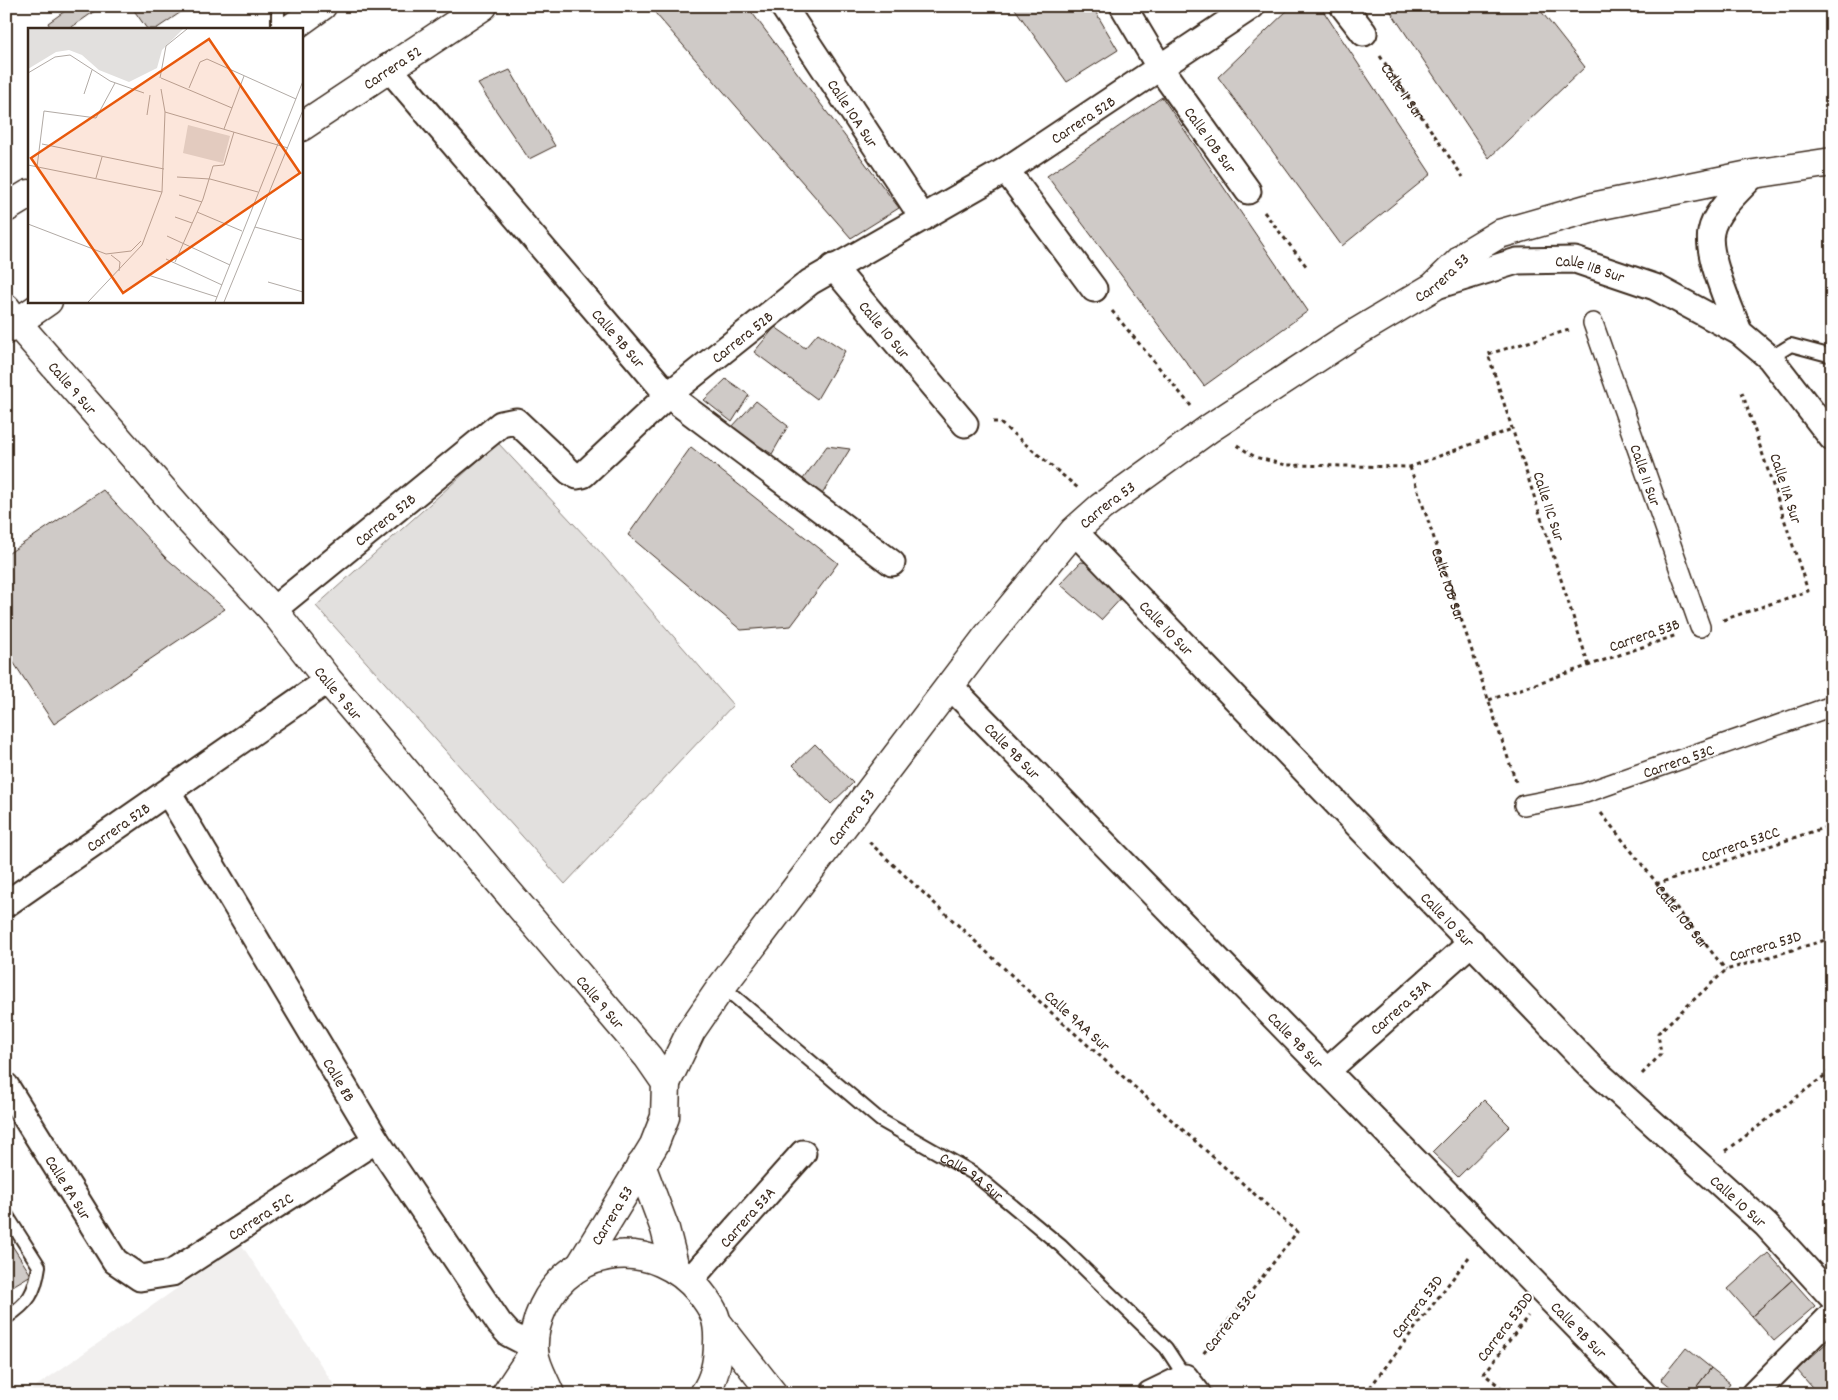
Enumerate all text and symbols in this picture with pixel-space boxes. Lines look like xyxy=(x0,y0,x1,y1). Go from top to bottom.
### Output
inset map xyxy=(28,28,302,302)
street label: Carrera 52 xyxy=(359,41,427,97)
street label: Calle 11 Sur xyxy=(1374,59,1429,125)
street label: Calle 10A Sur xyxy=(820,75,883,153)
street label: Carrera 52B xyxy=(1047,91,1121,151)
street label: Calle 10B Sur xyxy=(1177,103,1241,179)
street label: Carrera 53 xyxy=(1411,249,1476,309)
street label: Calle 11B Sur xyxy=(1555,251,1627,290)
street label: Calle 10 Sur xyxy=(852,297,914,365)
street label: Calle 9B Sur xyxy=(585,304,649,374)
street label: Carrera 52B xyxy=(707,306,779,370)
street label: Calle 9 Sur xyxy=(41,357,101,421)
street label: Calle 11 Sur xyxy=(1623,442,1666,510)
street label: Calle 11A Sur xyxy=(1762,450,1807,527)
street label: Calle 11C Sur xyxy=(1526,469,1570,545)
street label: Carrera 53 xyxy=(1075,477,1141,535)
street label: Carrera 52B xyxy=(350,489,422,553)
street label: Calle 10B Sur xyxy=(1424,545,1470,626)
street label: Calle 10 Sur xyxy=(1133,596,1198,662)
street label: Carrera 53B xyxy=(1606,614,1683,659)
street label: Calle 9 Sur xyxy=(307,662,367,727)
street label: Calle 9B Sur xyxy=(978,718,1045,786)
street label: Carrera 53C xyxy=(1640,739,1718,786)
street label: Carrera 53 xyxy=(823,785,882,851)
street label: Carrera 52B xyxy=(82,798,156,859)
street label: Carrera 53CC xyxy=(1698,821,1783,870)
street label: Calle 10B Sur xyxy=(1648,880,1714,955)
street label: Calle 10 Sur xyxy=(1414,888,1479,954)
street label: Carrera 53D xyxy=(1727,926,1805,969)
street label: Calle 9 Sur xyxy=(569,971,629,1035)
street label: Carrera 53A xyxy=(1366,974,1437,1042)
street label: Calle 9AA Sur xyxy=(1038,986,1115,1058)
street label: Calle 9B Sur xyxy=(1261,1008,1328,1075)
street label: Calle 8B xyxy=(316,1054,360,1107)
street label: Calle 9A Sur xyxy=(935,1147,1008,1208)
street label: Calle 8A Sur xyxy=(38,1151,96,1225)
street label: Calle 10 Sur xyxy=(1704,1171,1771,1234)
street label: Carrera 53 xyxy=(586,1182,640,1250)
street label: Carrera 53A xyxy=(715,1182,782,1254)
street label: Carrera 52C xyxy=(224,1188,299,1247)
street label: Carrera 53D xyxy=(1386,1271,1450,1344)
street label: Carrera 53C xyxy=(1199,1285,1263,1358)
street label: Carrera 53DD xyxy=(1472,1288,1540,1367)
street label: Calle 9B Sur xyxy=(1544,1297,1611,1365)

